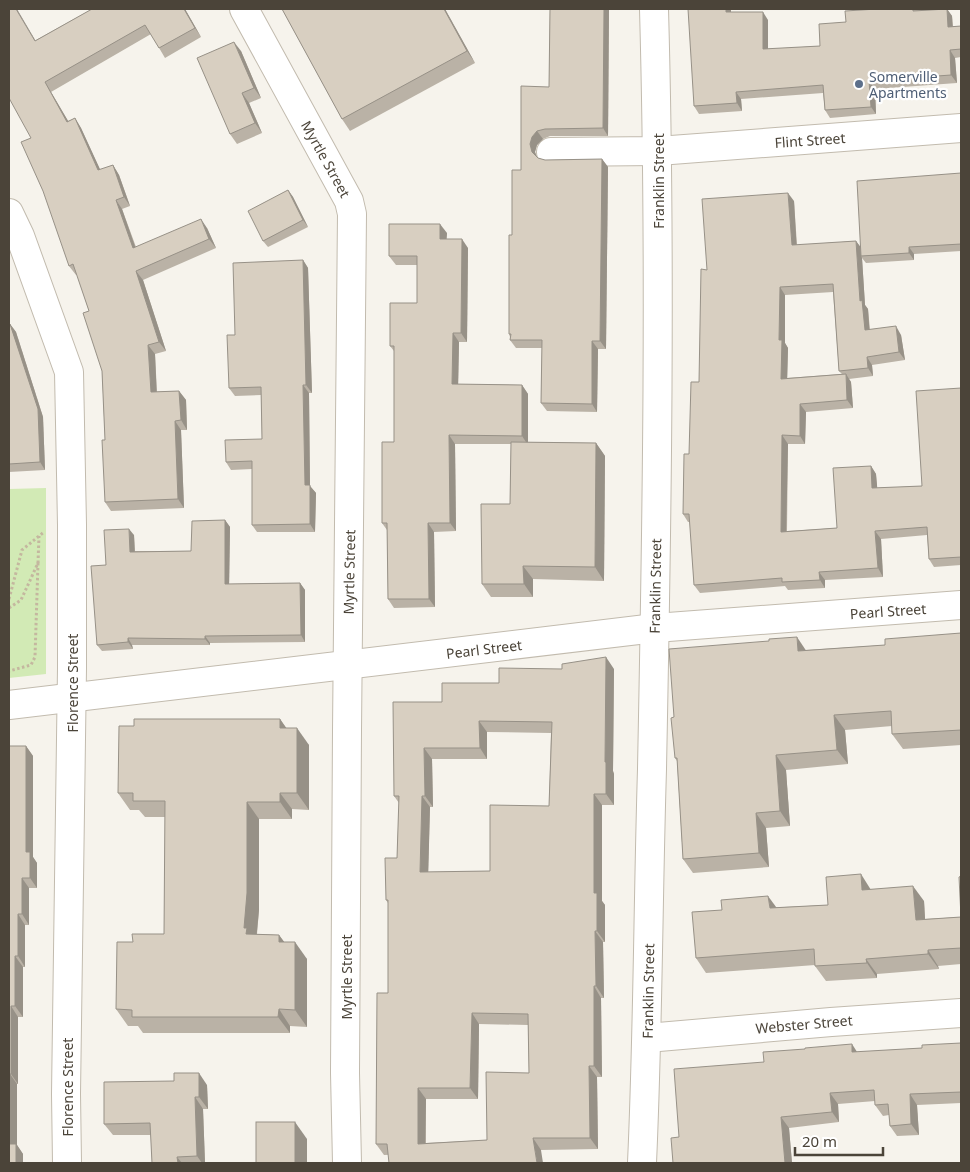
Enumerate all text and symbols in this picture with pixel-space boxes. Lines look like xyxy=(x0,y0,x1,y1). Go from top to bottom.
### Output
place label: Somerville Apartments xyxy=(869,67,947,102)
marker: Somerville Apartments xyxy=(853,78,865,90)
street label: Myrtle Street xyxy=(297,117,355,201)
street label: Flint Street xyxy=(774,128,846,152)
street label: Franklin Street xyxy=(649,133,668,229)
street label: Myrtle Street xyxy=(339,529,359,615)
street label: Franklin Street xyxy=(645,538,665,634)
street label: Pearl Street xyxy=(849,599,927,623)
street label: Florence Street xyxy=(63,634,82,732)
street label: Pearl Street xyxy=(445,635,523,663)
street label: Myrtle Street xyxy=(337,935,356,1019)
street label: Franklin Street xyxy=(638,943,658,1039)
street label: Webster Street xyxy=(755,1010,853,1038)
street label: Florence Street xyxy=(58,1038,77,1136)
scale bar xyxy=(795,1124,882,1156)
text: 20 m xyxy=(802,1131,837,1151)

